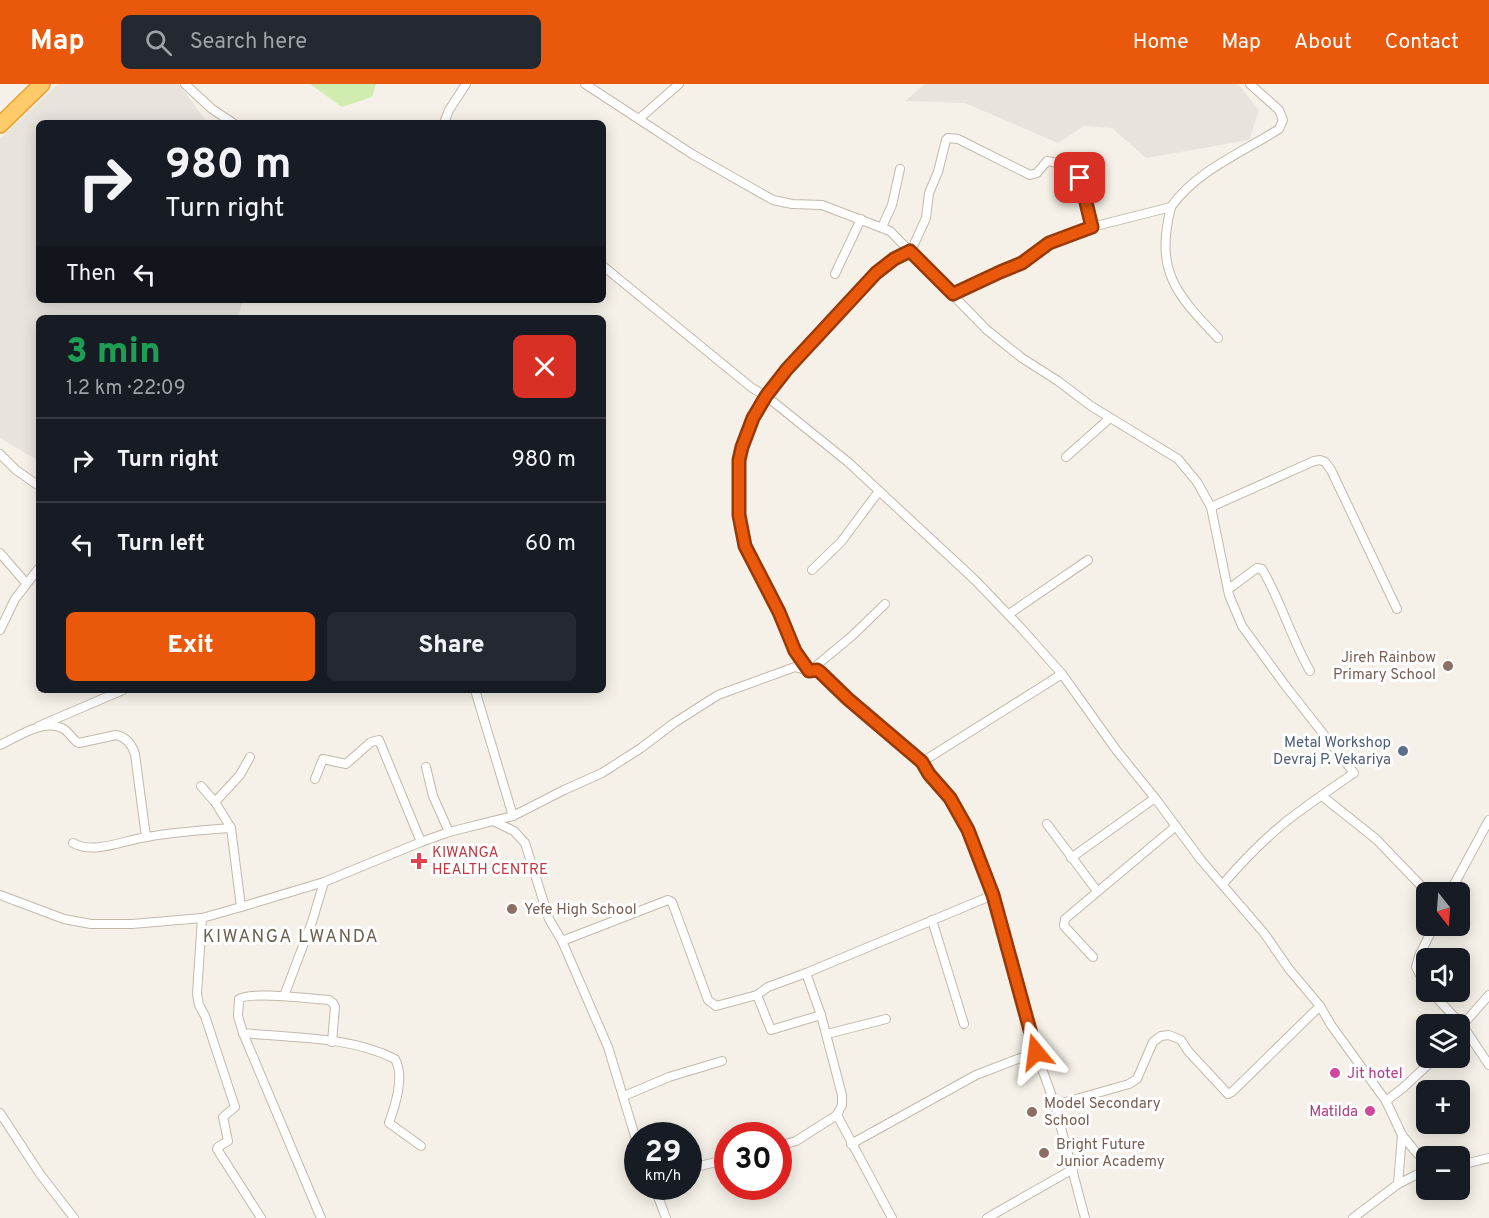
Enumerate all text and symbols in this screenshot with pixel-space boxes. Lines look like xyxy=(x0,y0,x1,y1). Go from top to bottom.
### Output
search box xyxy=(121,15,541,69)
text: Map xyxy=(30,24,85,60)
icon: search xyxy=(142,26,175,59)
text: Search here xyxy=(190,29,307,56)
text: Home xyxy=(1133,29,1189,56)
text: Map xyxy=(1222,29,1261,56)
text: About xyxy=(1294,29,1352,56)
text: Contact xyxy=(1385,29,1459,56)
text: 980 m xyxy=(165,140,292,193)
icon: right xyxy=(66,144,144,222)
pin xyxy=(1054,152,1105,203)
icon: arrive xyxy=(1063,161,1096,194)
text: Turn right xyxy=(165,192,284,226)
icon: left xyxy=(128,258,161,291)
text: Then xyxy=(66,261,116,288)
text: 3 min xyxy=(66,330,161,376)
button: close xyxy=(513,335,576,398)
text: 1.2 km · 22:09 xyxy=(66,376,186,402)
icon: right xyxy=(66,444,99,477)
text: Turn right xyxy=(117,447,219,474)
text: 980 m xyxy=(512,447,576,474)
icon: left xyxy=(66,528,99,561)
text: Turn left xyxy=(117,531,205,558)
text: 60 m xyxy=(525,531,576,558)
button: Exit xyxy=(66,612,315,681)
button: Share xyxy=(327,612,576,681)
place label: Jireh Rainbow Primary School xyxy=(1333,649,1436,685)
marker: Jireh Rainbow Primary School xyxy=(1441,659,1455,673)
place label: Metal Workshop Devraj P. Vekariya xyxy=(1273,734,1391,770)
marker: Metal Workshop Devraj P. Vekariya xyxy=(1396,744,1410,758)
place label: KIWANGA HEALTH CENTRE xyxy=(432,844,548,880)
marker: KIWANGA HEALTH CENTRE xyxy=(410,852,428,870)
north arrow xyxy=(1416,882,1470,936)
map controls xyxy=(1416,882,1470,1200)
place label: Yefe High School xyxy=(524,901,637,920)
marker: Yefe High School xyxy=(505,902,519,916)
district label: KIWANGA LWANDA xyxy=(203,926,379,949)
button: sound xyxy=(1416,948,1470,1002)
button: layers xyxy=(1416,1014,1470,1068)
position arrow xyxy=(1004,1020,1068,1084)
place label: Jit hotel xyxy=(1347,1065,1403,1084)
marker: Jit hotel xyxy=(1328,1066,1342,1080)
button: + xyxy=(1416,1080,1470,1134)
place label: Model Secondary School xyxy=(1044,1095,1161,1131)
place label: Matilda xyxy=(1309,1103,1358,1122)
marker: Matilda xyxy=(1363,1104,1377,1118)
marker: Model Secondary School xyxy=(1025,1105,1039,1119)
speed limit sign: 30 xyxy=(714,1122,792,1200)
text: 29 xyxy=(645,1135,681,1172)
place label: Bright Future Junior Academy xyxy=(1056,1136,1165,1172)
marker: Bright Future Junior Academy xyxy=(1037,1146,1051,1160)
button: − xyxy=(1416,1146,1470,1200)
text: km/h xyxy=(645,1167,681,1186)

